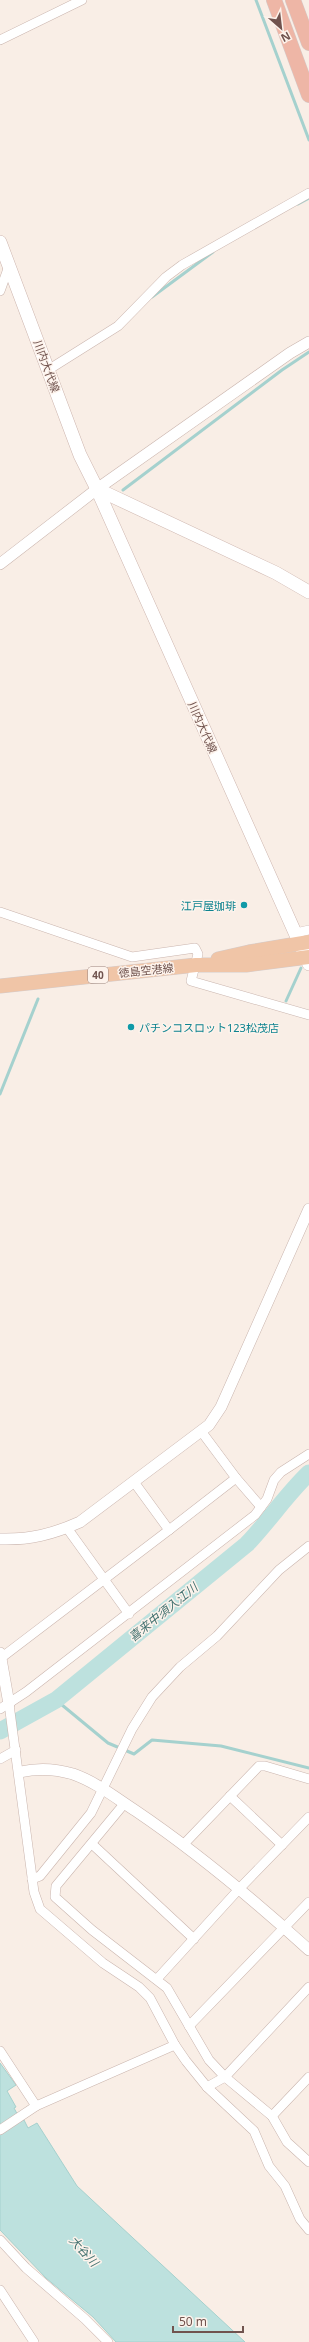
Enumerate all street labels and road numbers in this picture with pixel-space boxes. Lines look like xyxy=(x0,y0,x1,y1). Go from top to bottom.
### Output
street label: 川内大代線 xyxy=(31,338,63,394)
street label: 川内大代線 xyxy=(185,699,221,755)
street label: 徳島空港線 xyxy=(118,960,174,980)
road number: 40 xyxy=(88,967,108,983)

